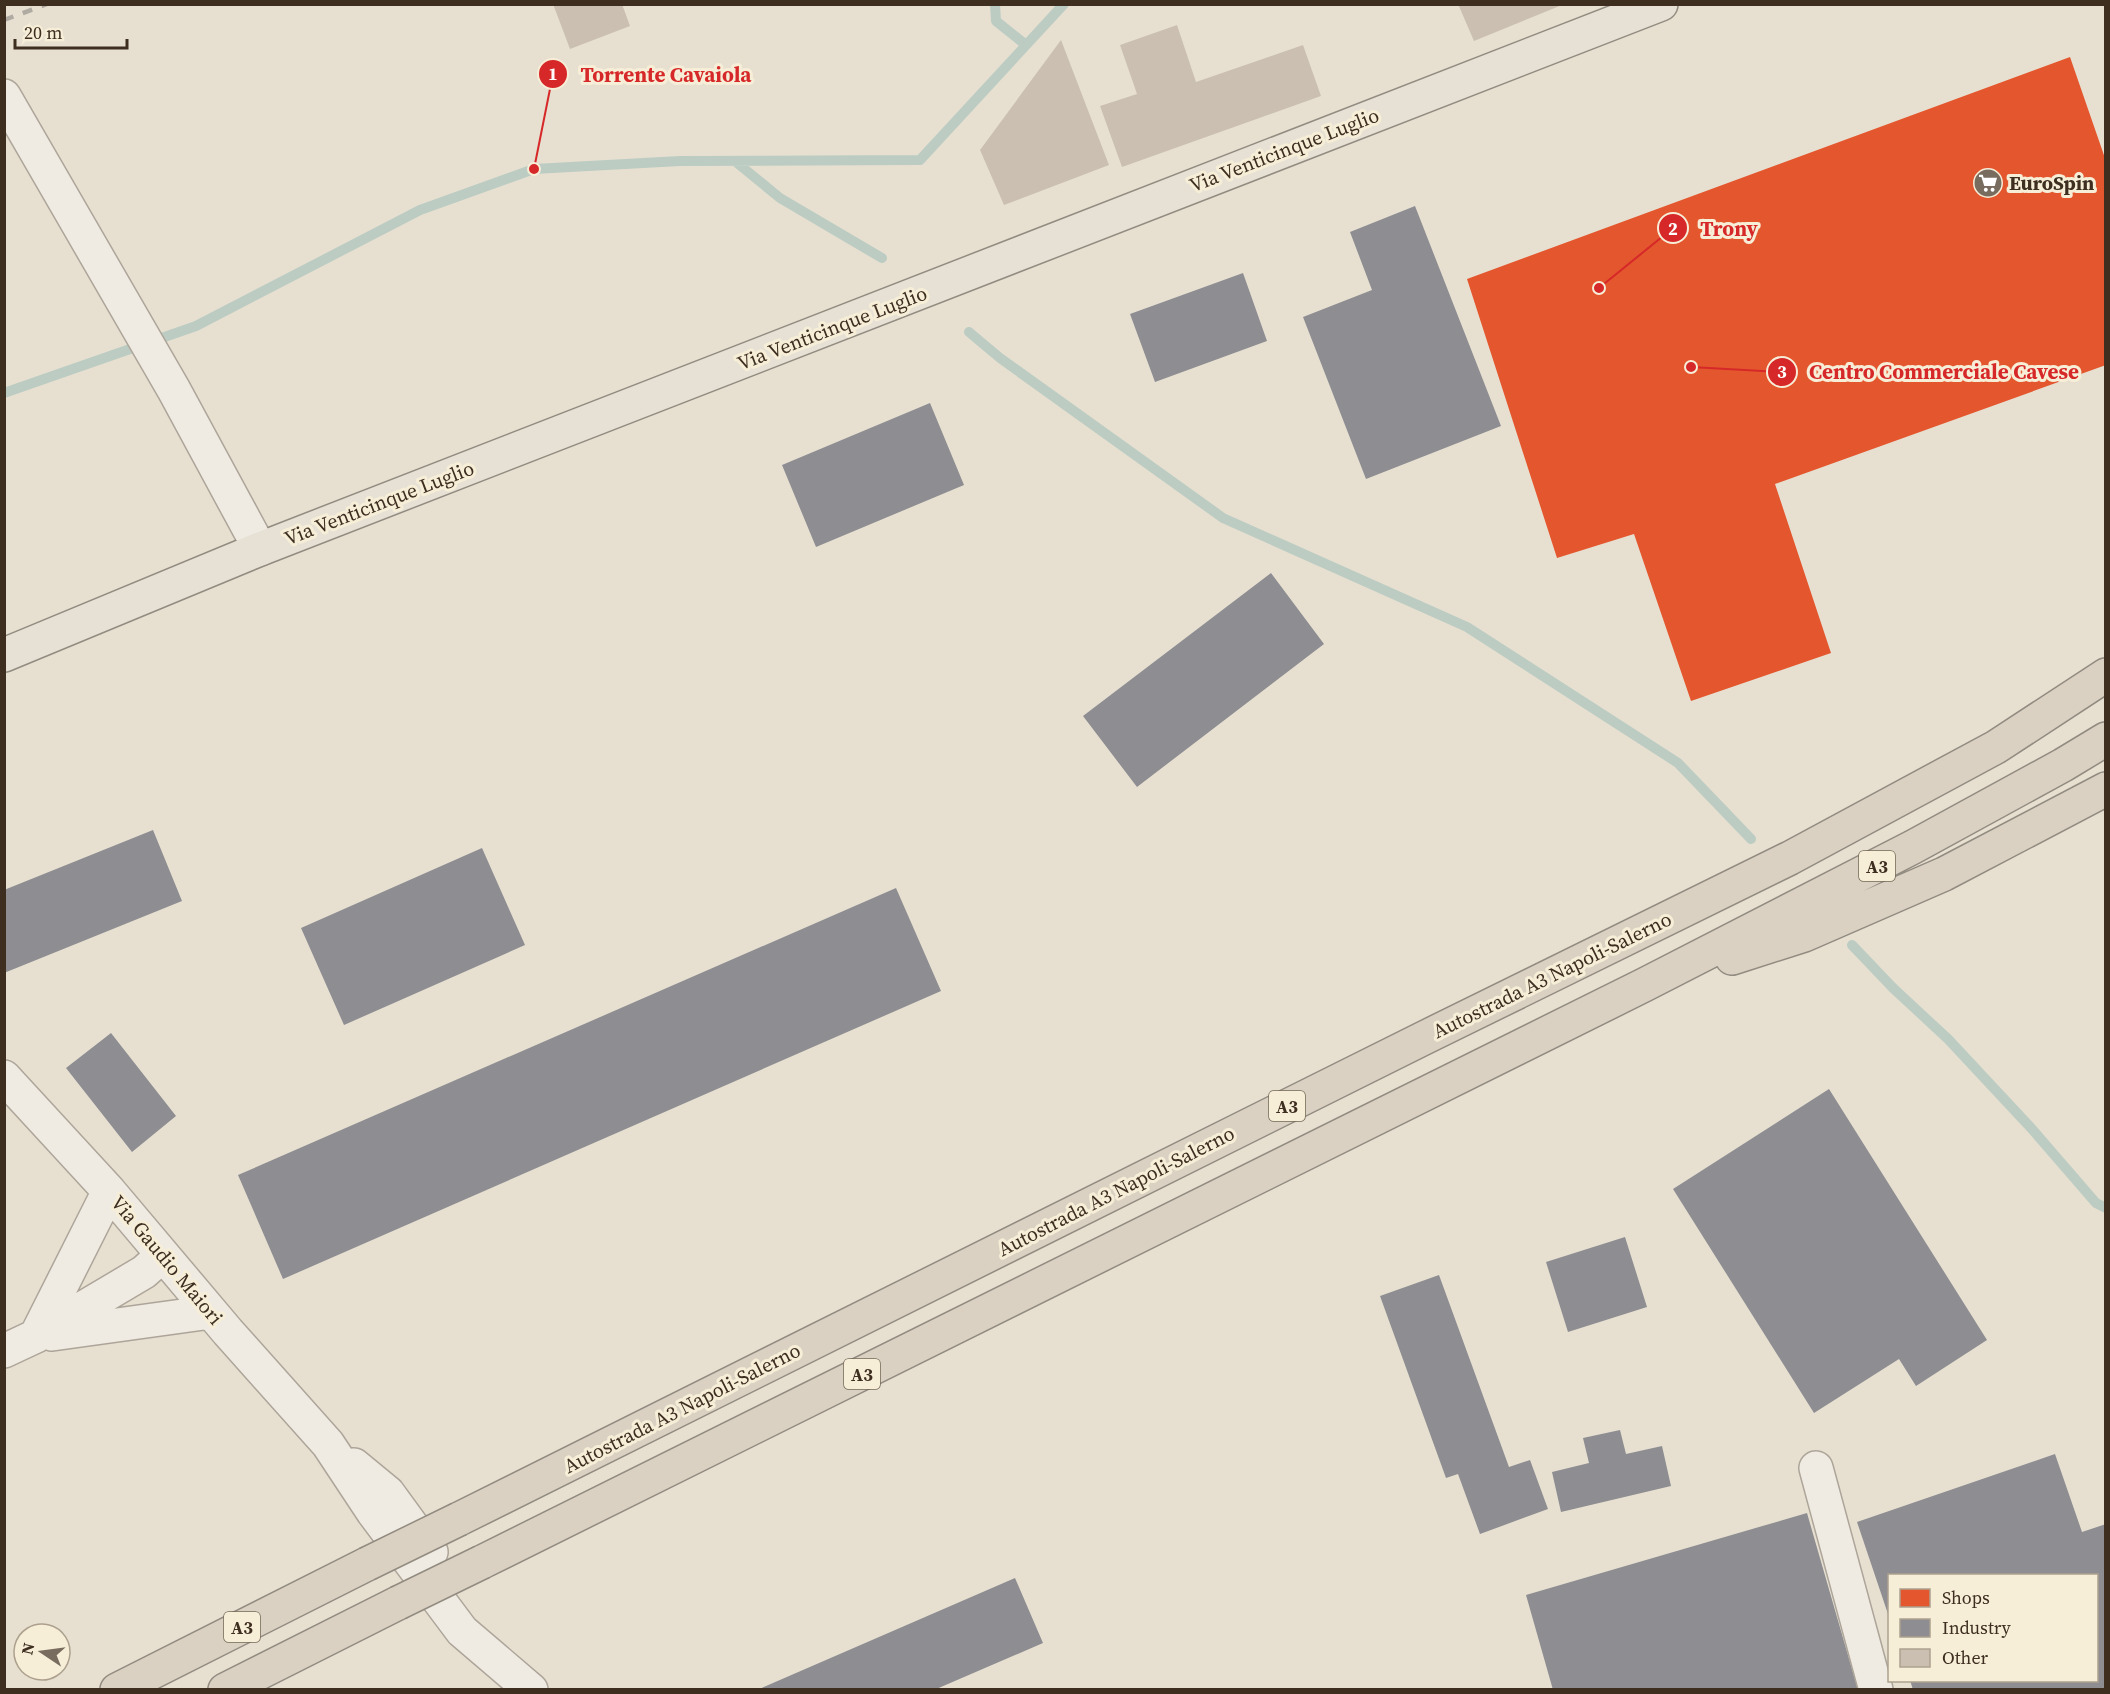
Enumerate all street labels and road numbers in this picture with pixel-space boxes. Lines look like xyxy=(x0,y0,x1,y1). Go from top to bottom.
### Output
street label: Via Venticinque Luglio xyxy=(1185,101,1383,199)
street label: Via Venticinque Luglio xyxy=(733,279,931,377)
street label: Via Venticinque Luglio xyxy=(280,454,478,552)
road number: A3 xyxy=(1859,851,1895,881)
street label: Autostrada A3 Napoli-Salerno xyxy=(1428,905,1676,1045)
road number: A3 xyxy=(1269,1091,1305,1121)
street label: Autostrada A3 Napoli-Salerno xyxy=(993,1119,1239,1263)
street label: Via Gaudio Maiori xyxy=(105,1189,230,1331)
street label: Autostrada A3 Napoli-Salerno xyxy=(559,1336,805,1480)
road number: A3 xyxy=(844,1359,880,1389)
road number: A3 xyxy=(224,1612,260,1642)

